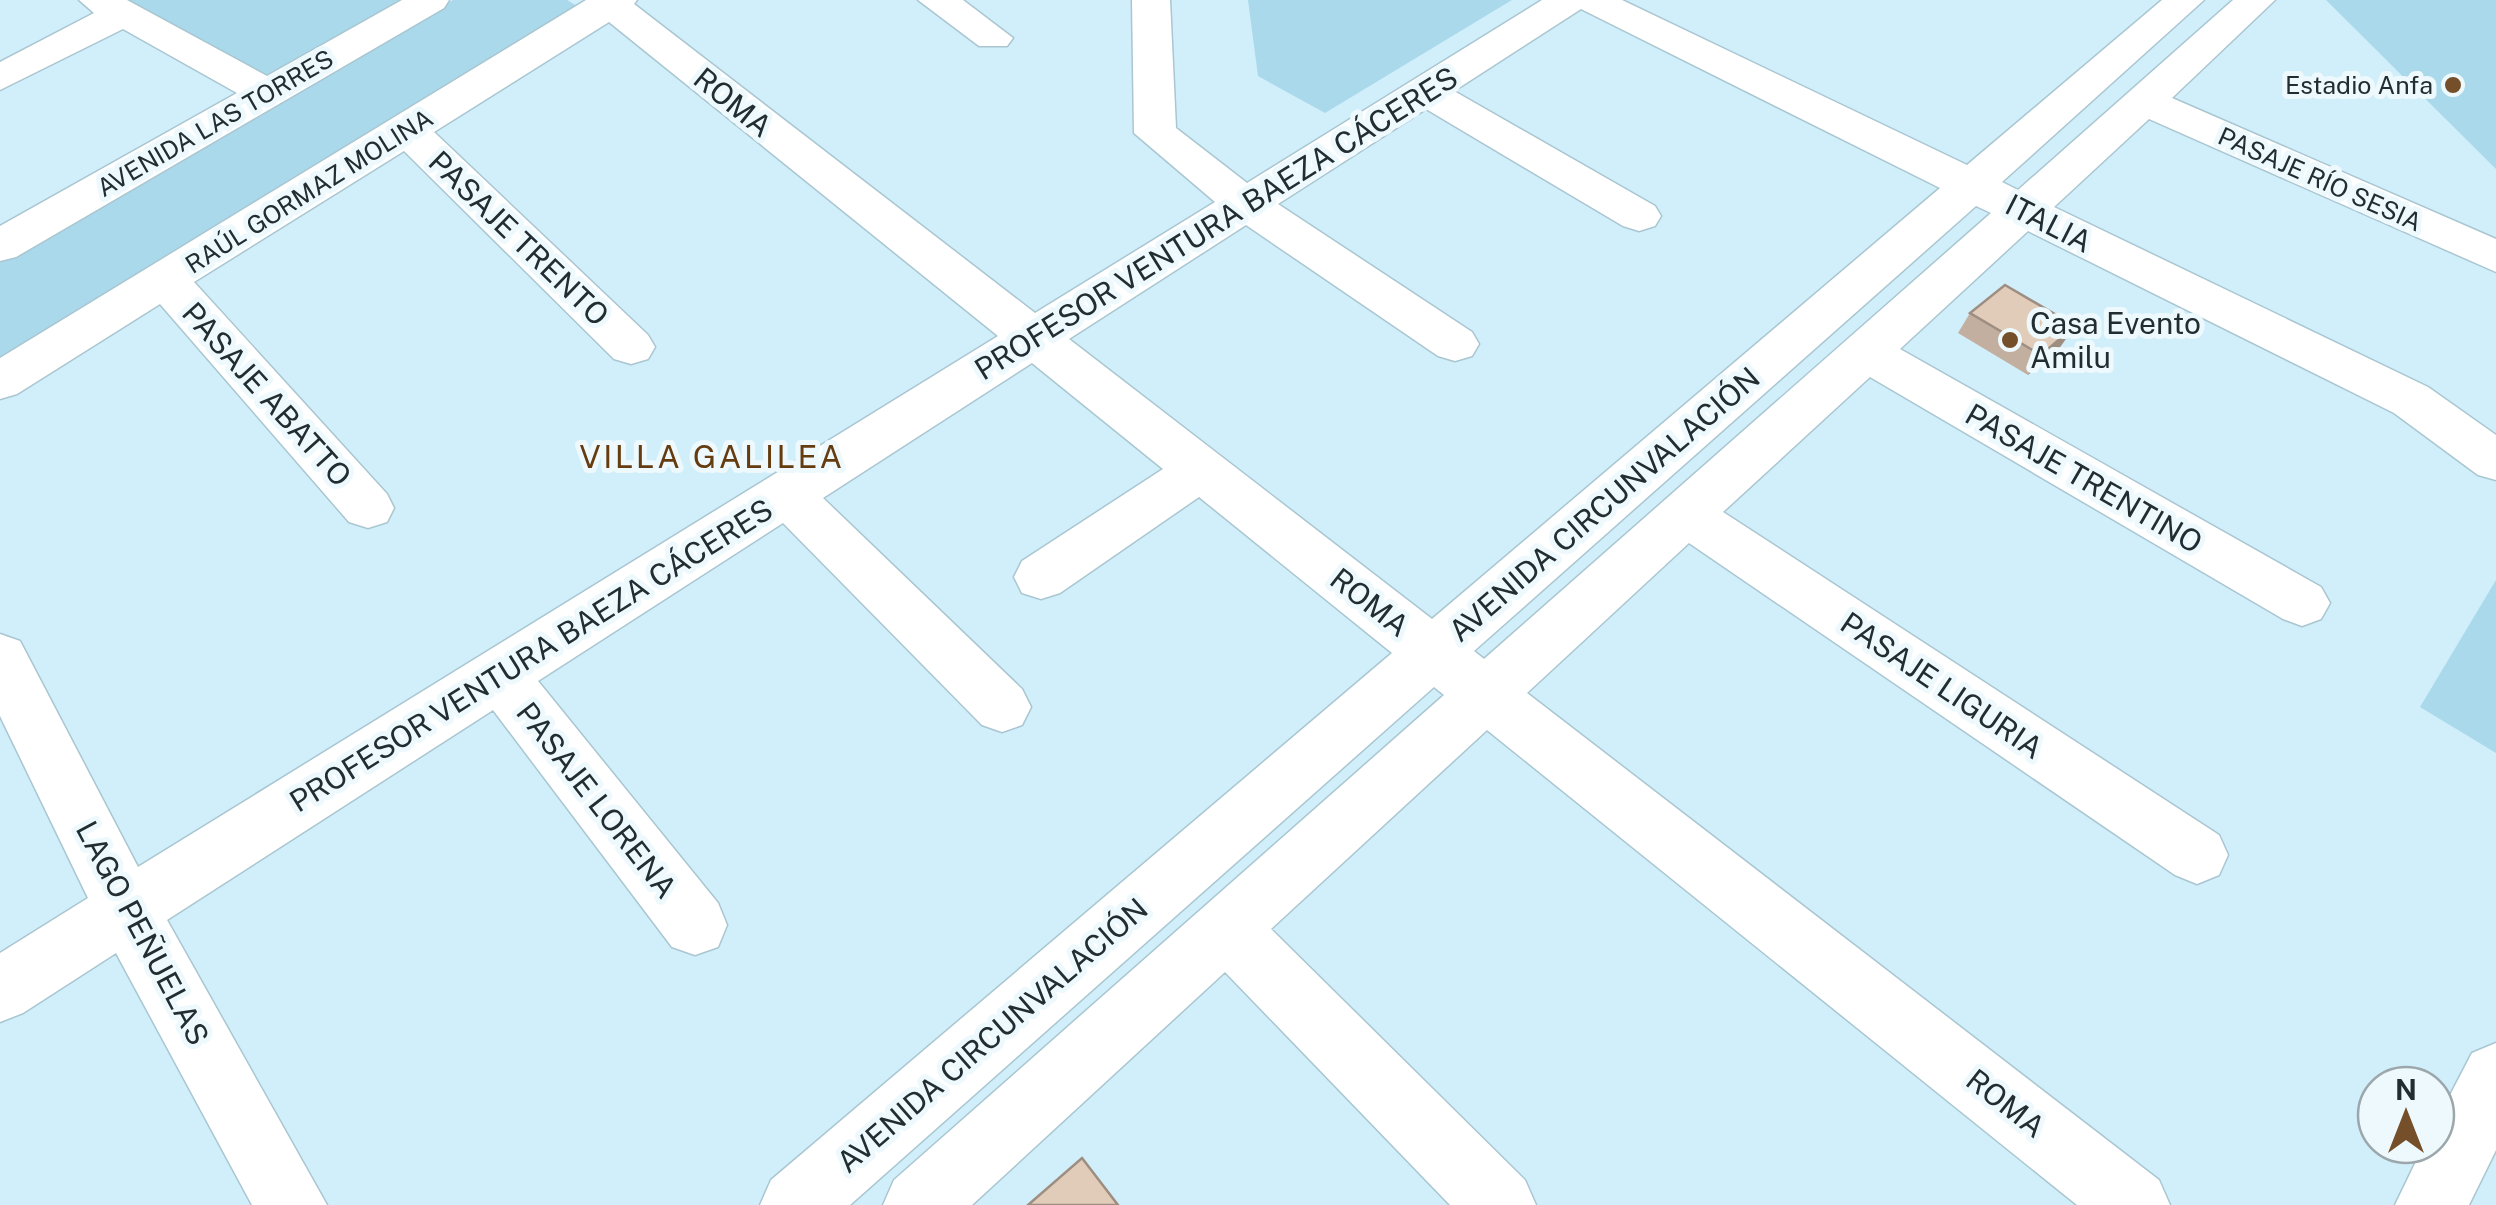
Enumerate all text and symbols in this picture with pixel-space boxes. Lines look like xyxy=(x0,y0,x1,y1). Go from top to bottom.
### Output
street label: AVENIDA LAS TORRES xyxy=(91,43,339,203)
street label: PROFESOR VENTURA BAEZA CÁCERES xyxy=(968,59,1464,387)
street label: ROMA xyxy=(687,60,779,144)
place label: Estadio Anfa xyxy=(2285,70,2433,100)
marker: Estadio Anfa xyxy=(2442,74,2464,96)
street label: RAÚL GORMAZ MOLINA xyxy=(180,102,438,280)
street label: PASAJE RÍO SESIA xyxy=(2214,121,2426,237)
street label: PASAJE TRENTO xyxy=(422,143,616,333)
street label: ITALIA xyxy=(2000,186,2098,260)
street label: PASAJE ABATTO xyxy=(175,295,359,493)
place label: Casa Evento Amilu xyxy=(2030,305,2201,375)
marker: Casa Evento Amilu xyxy=(1999,329,2021,351)
street label: AVENIDA CIRCUNVALACIÓN xyxy=(1441,359,1767,649)
street label: PASAJE TRENTINO xyxy=(1959,396,2209,560)
district label: VILLA GALILEA xyxy=(579,438,845,475)
street label: PROFESOR VENTURA BAEZA CÁCERES xyxy=(283,491,779,819)
street label: ROMA xyxy=(1324,560,1416,644)
street label: PASAJE LIGURIA xyxy=(1834,604,2050,766)
street label: PASAJE LORENA xyxy=(509,695,685,905)
street label: LAGO PEÑUELAS xyxy=(69,815,217,1051)
street label: AVENIDA CIRCUNVALACIÓN xyxy=(829,890,1155,1180)
street label: ROMA xyxy=(1960,1061,2052,1145)
north arrow xyxy=(2356,1065,2456,1165)
text: N xyxy=(2395,1073,2417,1106)

